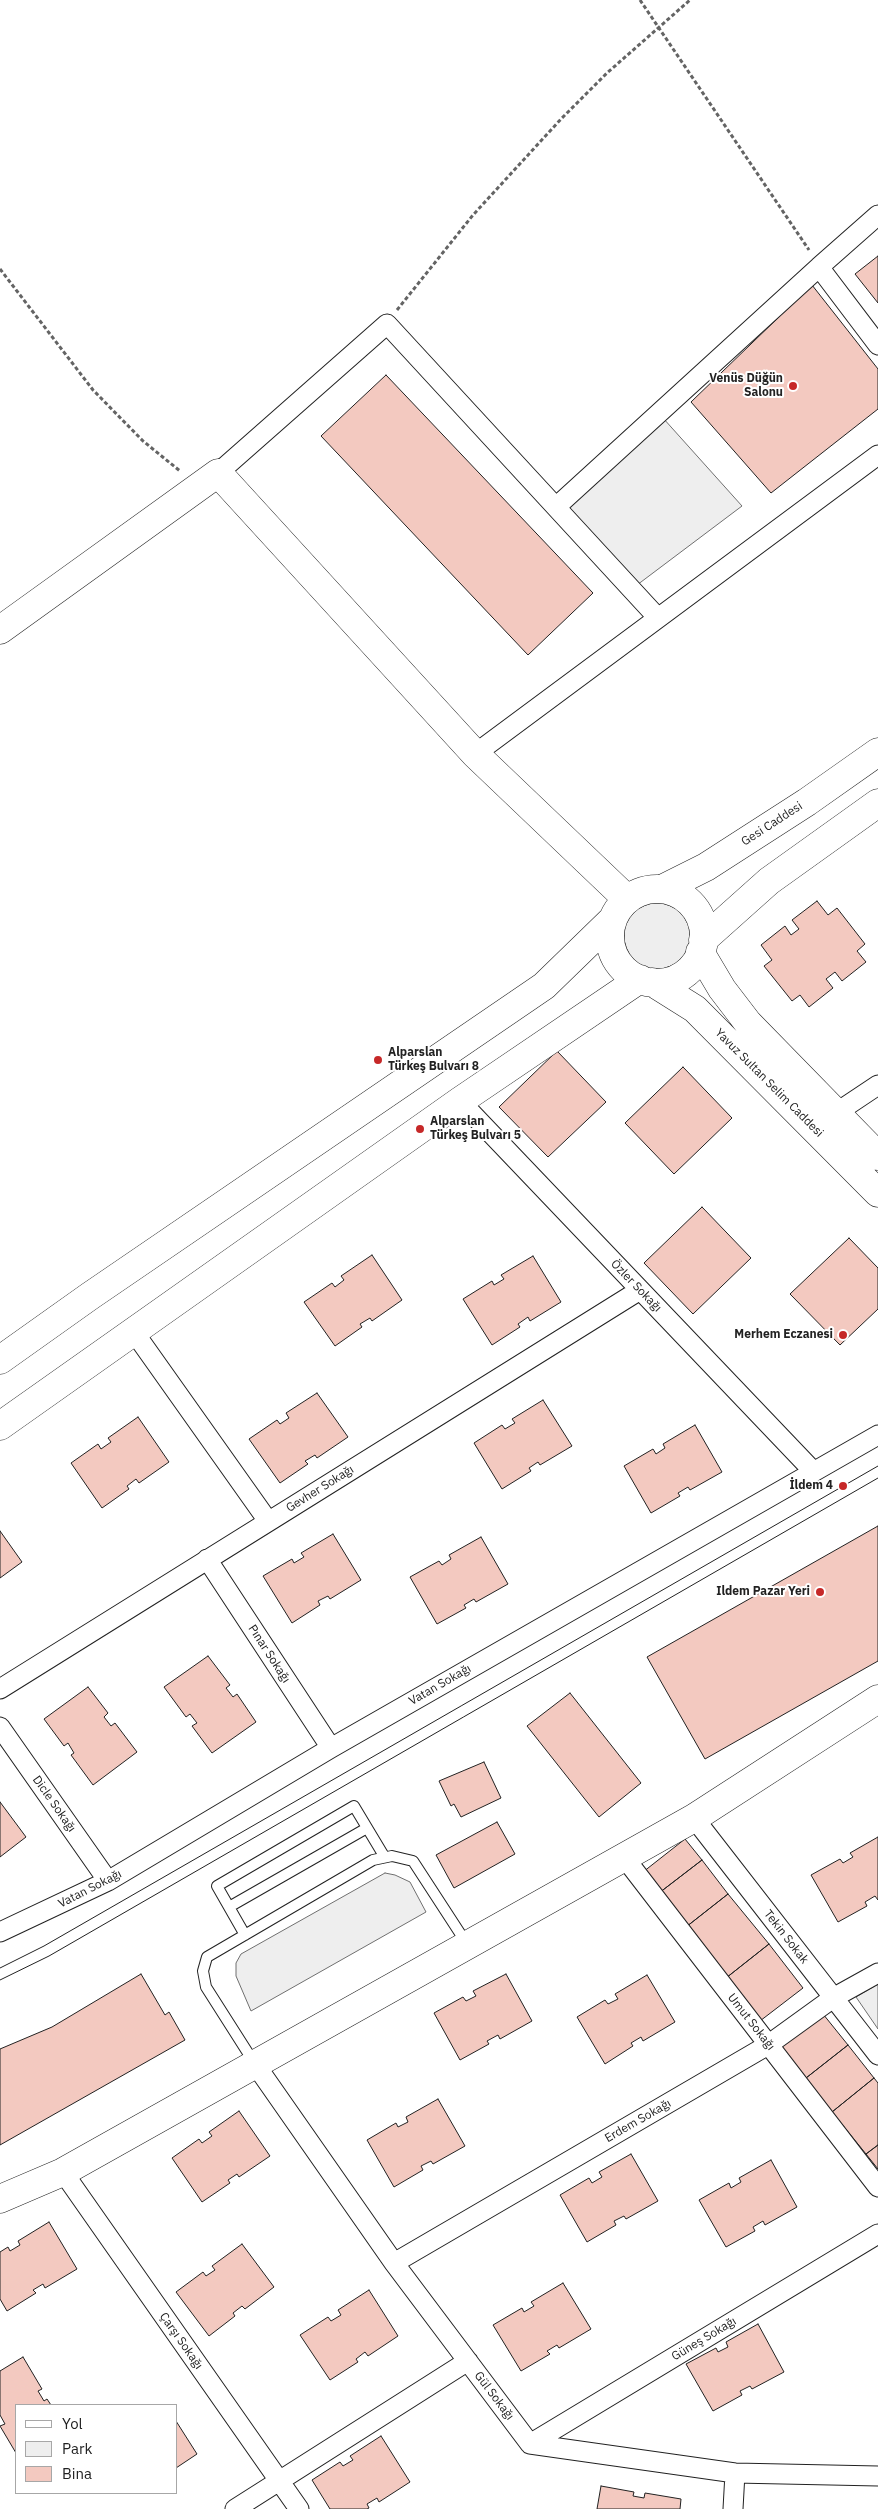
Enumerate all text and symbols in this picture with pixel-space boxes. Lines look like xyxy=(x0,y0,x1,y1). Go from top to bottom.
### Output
place label: Venüs Düğün Salonu xyxy=(709,372,783,400)
marker: Venüs Düğün Salonu xyxy=(787,380,799,392)
street label: Gesi Caddesi xyxy=(739,799,805,849)
street label: Yavuz Sultan Selim Caddesi xyxy=(712,1026,826,1140)
place label: Alparslan Türkeş Bulvarı 8 xyxy=(388,1046,479,1074)
marker: Alparslan Türkeş Bulvarı 8 xyxy=(372,1054,384,1066)
place label: Alparslan Türkeş Bulvarı 5 xyxy=(430,1115,521,1143)
marker: Alparslan Türkeş Bulvarı 5 xyxy=(414,1123,426,1135)
street label: Özler Sokağı xyxy=(608,1257,664,1315)
place label: Merhem Eczanesi xyxy=(734,1328,833,1342)
marker: Merhem Eczanesi xyxy=(837,1329,849,1341)
street label: Gevher Sokağı xyxy=(283,1462,357,1516)
place label: İldem 4 xyxy=(789,1479,833,1493)
marker: İldem 4 xyxy=(837,1480,849,1492)
place label: Ildem Pazar Yeri xyxy=(716,1585,810,1599)
marker: Ildem Pazar Yeri xyxy=(814,1586,826,1598)
street label: Pınar Sokağı xyxy=(245,1622,293,1686)
street label: Vatan Sokağı xyxy=(406,1661,474,1709)
street label: Dicle Sokağı xyxy=(29,1773,79,1835)
street label: Vatan Sokağı xyxy=(56,1867,124,1911)
street label: Tekin Sokak xyxy=(761,1907,811,1967)
street label: Umut Sokağı xyxy=(724,1991,778,2053)
street label: Erdem Sokağı xyxy=(602,2096,674,2146)
street label: Çarşı Sokağı xyxy=(156,2310,206,2372)
street label: Güneş Sokağı xyxy=(669,2314,739,2364)
street label: Gül Sokağı xyxy=(471,2369,517,2423)
legend xyxy=(15,2404,178,2494)
text: Yol xyxy=(62,2414,83,2433)
text: Park xyxy=(62,2439,92,2458)
text: Bina xyxy=(62,2464,92,2483)

